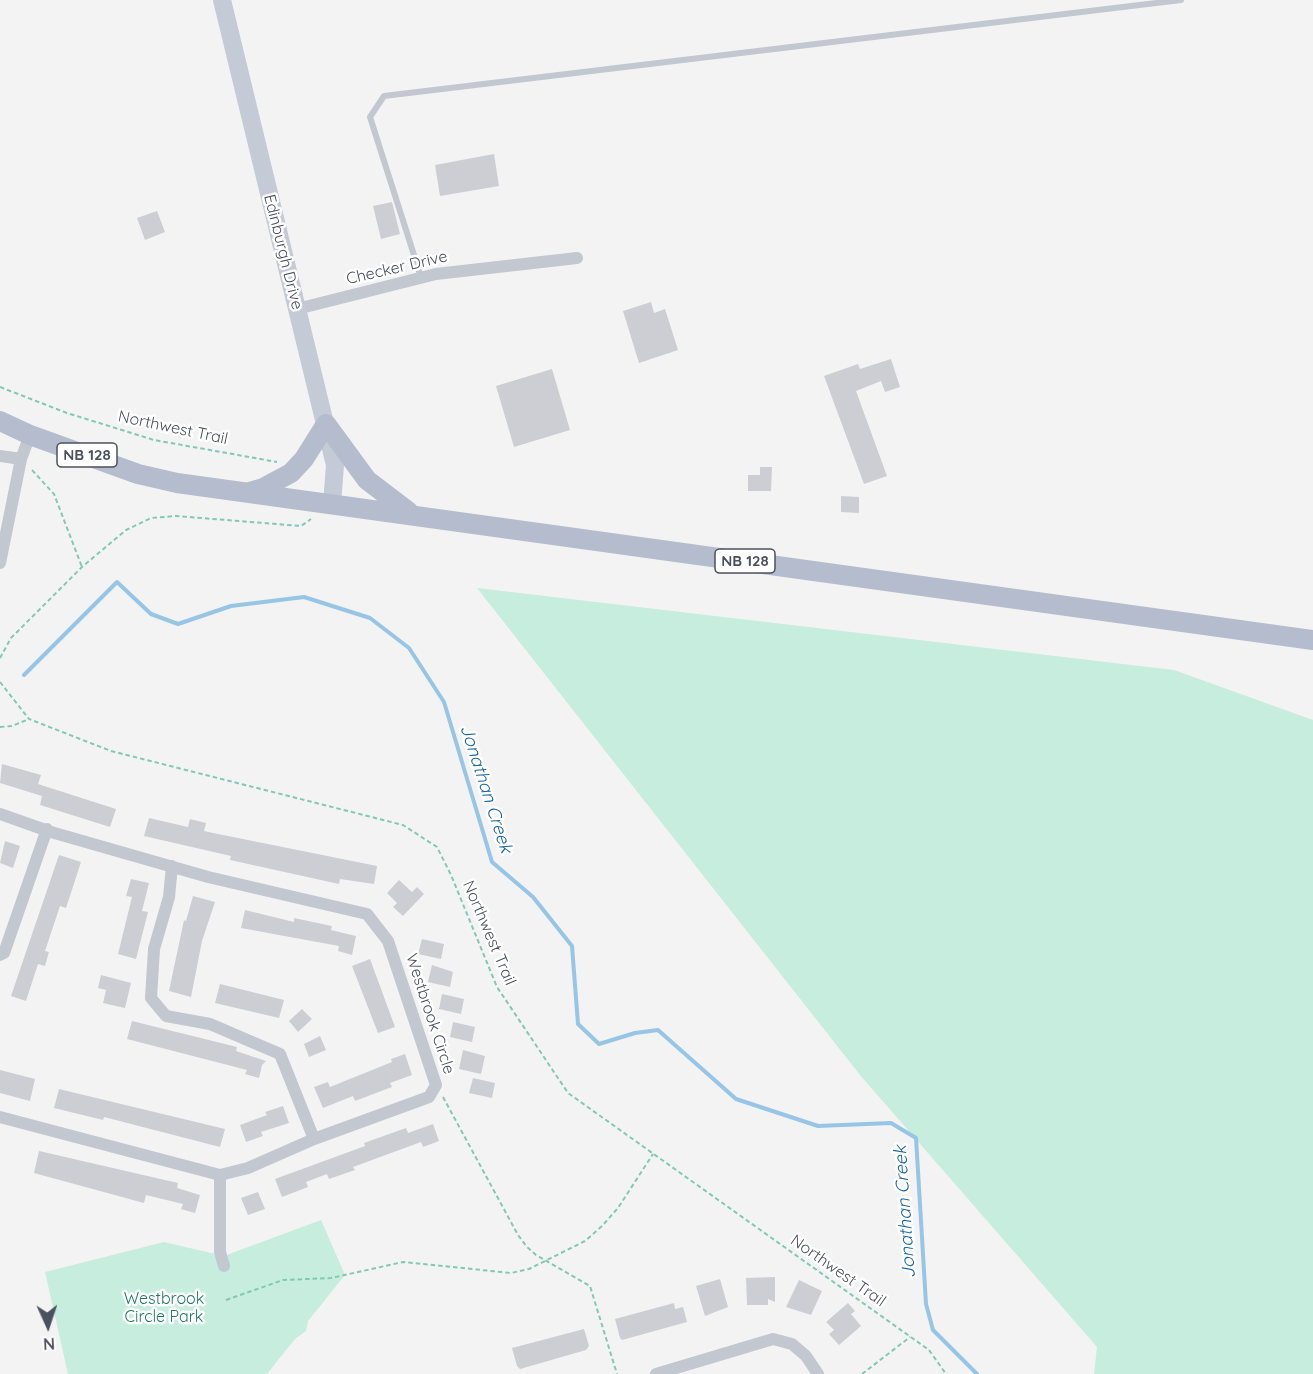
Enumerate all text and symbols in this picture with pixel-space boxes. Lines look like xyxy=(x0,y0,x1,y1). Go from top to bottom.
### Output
street label: Edinburgh Drive xyxy=(259,192,307,312)
street label: Checker Drive xyxy=(345,247,449,289)
street label: Northwest Trail xyxy=(116,407,230,449)
road number: NB 128 xyxy=(57,443,117,467)
road number: NB 128 xyxy=(715,549,775,573)
water label: Jonathan Creek xyxy=(455,722,517,856)
street label: Northwest Trail xyxy=(458,878,520,988)
street label: Westbrook Circle xyxy=(401,951,459,1077)
water label: Jonathan Creek xyxy=(890,1145,920,1279)
street label: Northwest Trail xyxy=(787,1231,889,1311)
park label: Westbrook Circle Park xyxy=(124,1289,204,1327)
north arrow xyxy=(18,1296,78,1356)
text: N xyxy=(43,1334,55,1354)

